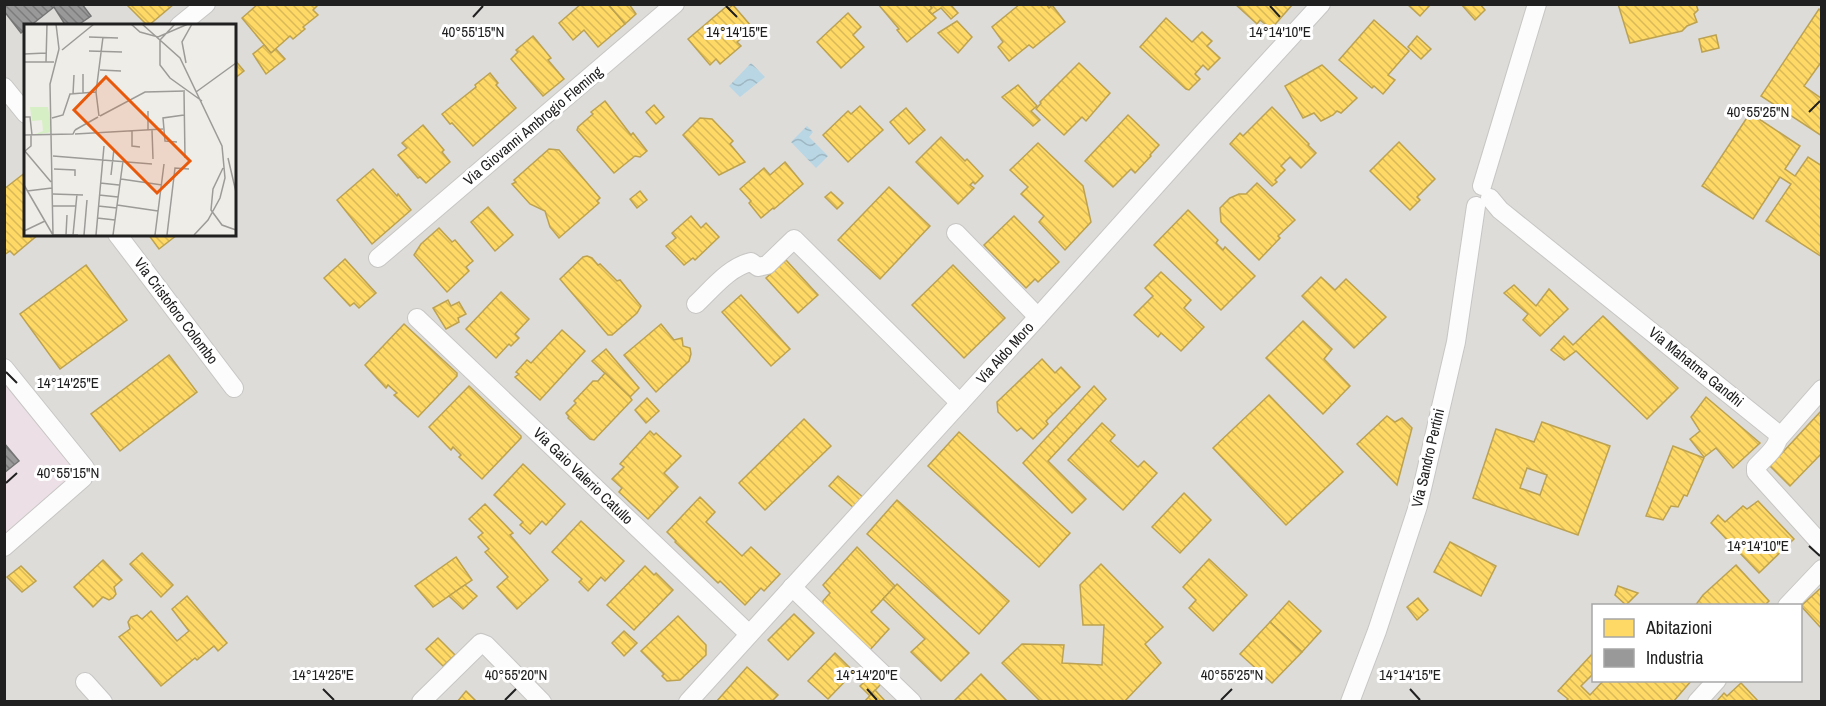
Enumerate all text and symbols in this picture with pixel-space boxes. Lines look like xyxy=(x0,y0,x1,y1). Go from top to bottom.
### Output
text: 40°55'15"N xyxy=(442,21,504,42)
text: 14°14'15"E xyxy=(706,21,768,42)
text: 14°14'10"E xyxy=(1249,21,1311,42)
inset map xyxy=(24,24,236,236)
street label: Via Giovanni Ambrogio Fleming xyxy=(459,61,607,190)
text: 40°55'25"N xyxy=(1727,101,1789,122)
street label: Via Cristoforo Colombo xyxy=(129,253,223,368)
street label: Via Aldo Moro xyxy=(971,317,1038,388)
street label: Via Mahatma Gandhi xyxy=(1644,322,1748,411)
text: 14°14'25"E xyxy=(37,372,99,393)
street label: Via Sandro Pertini xyxy=(1406,406,1449,509)
street label: Via Gaio Valerio Catullo xyxy=(529,422,638,529)
text: 40°55'15"N xyxy=(37,462,99,483)
text: 14°14'10"E xyxy=(1727,535,1789,556)
legend xyxy=(1592,604,1802,682)
text: Abitazioni xyxy=(1645,615,1712,640)
text: Industria xyxy=(1646,645,1703,670)
text: 14°14'25"E xyxy=(292,664,354,685)
text: 40°55'20"N xyxy=(485,664,547,685)
text: 14°14'20"E xyxy=(836,664,898,685)
text: 40°55'25"N xyxy=(1201,664,1263,685)
text: 14°14'15"E xyxy=(1379,664,1441,685)

